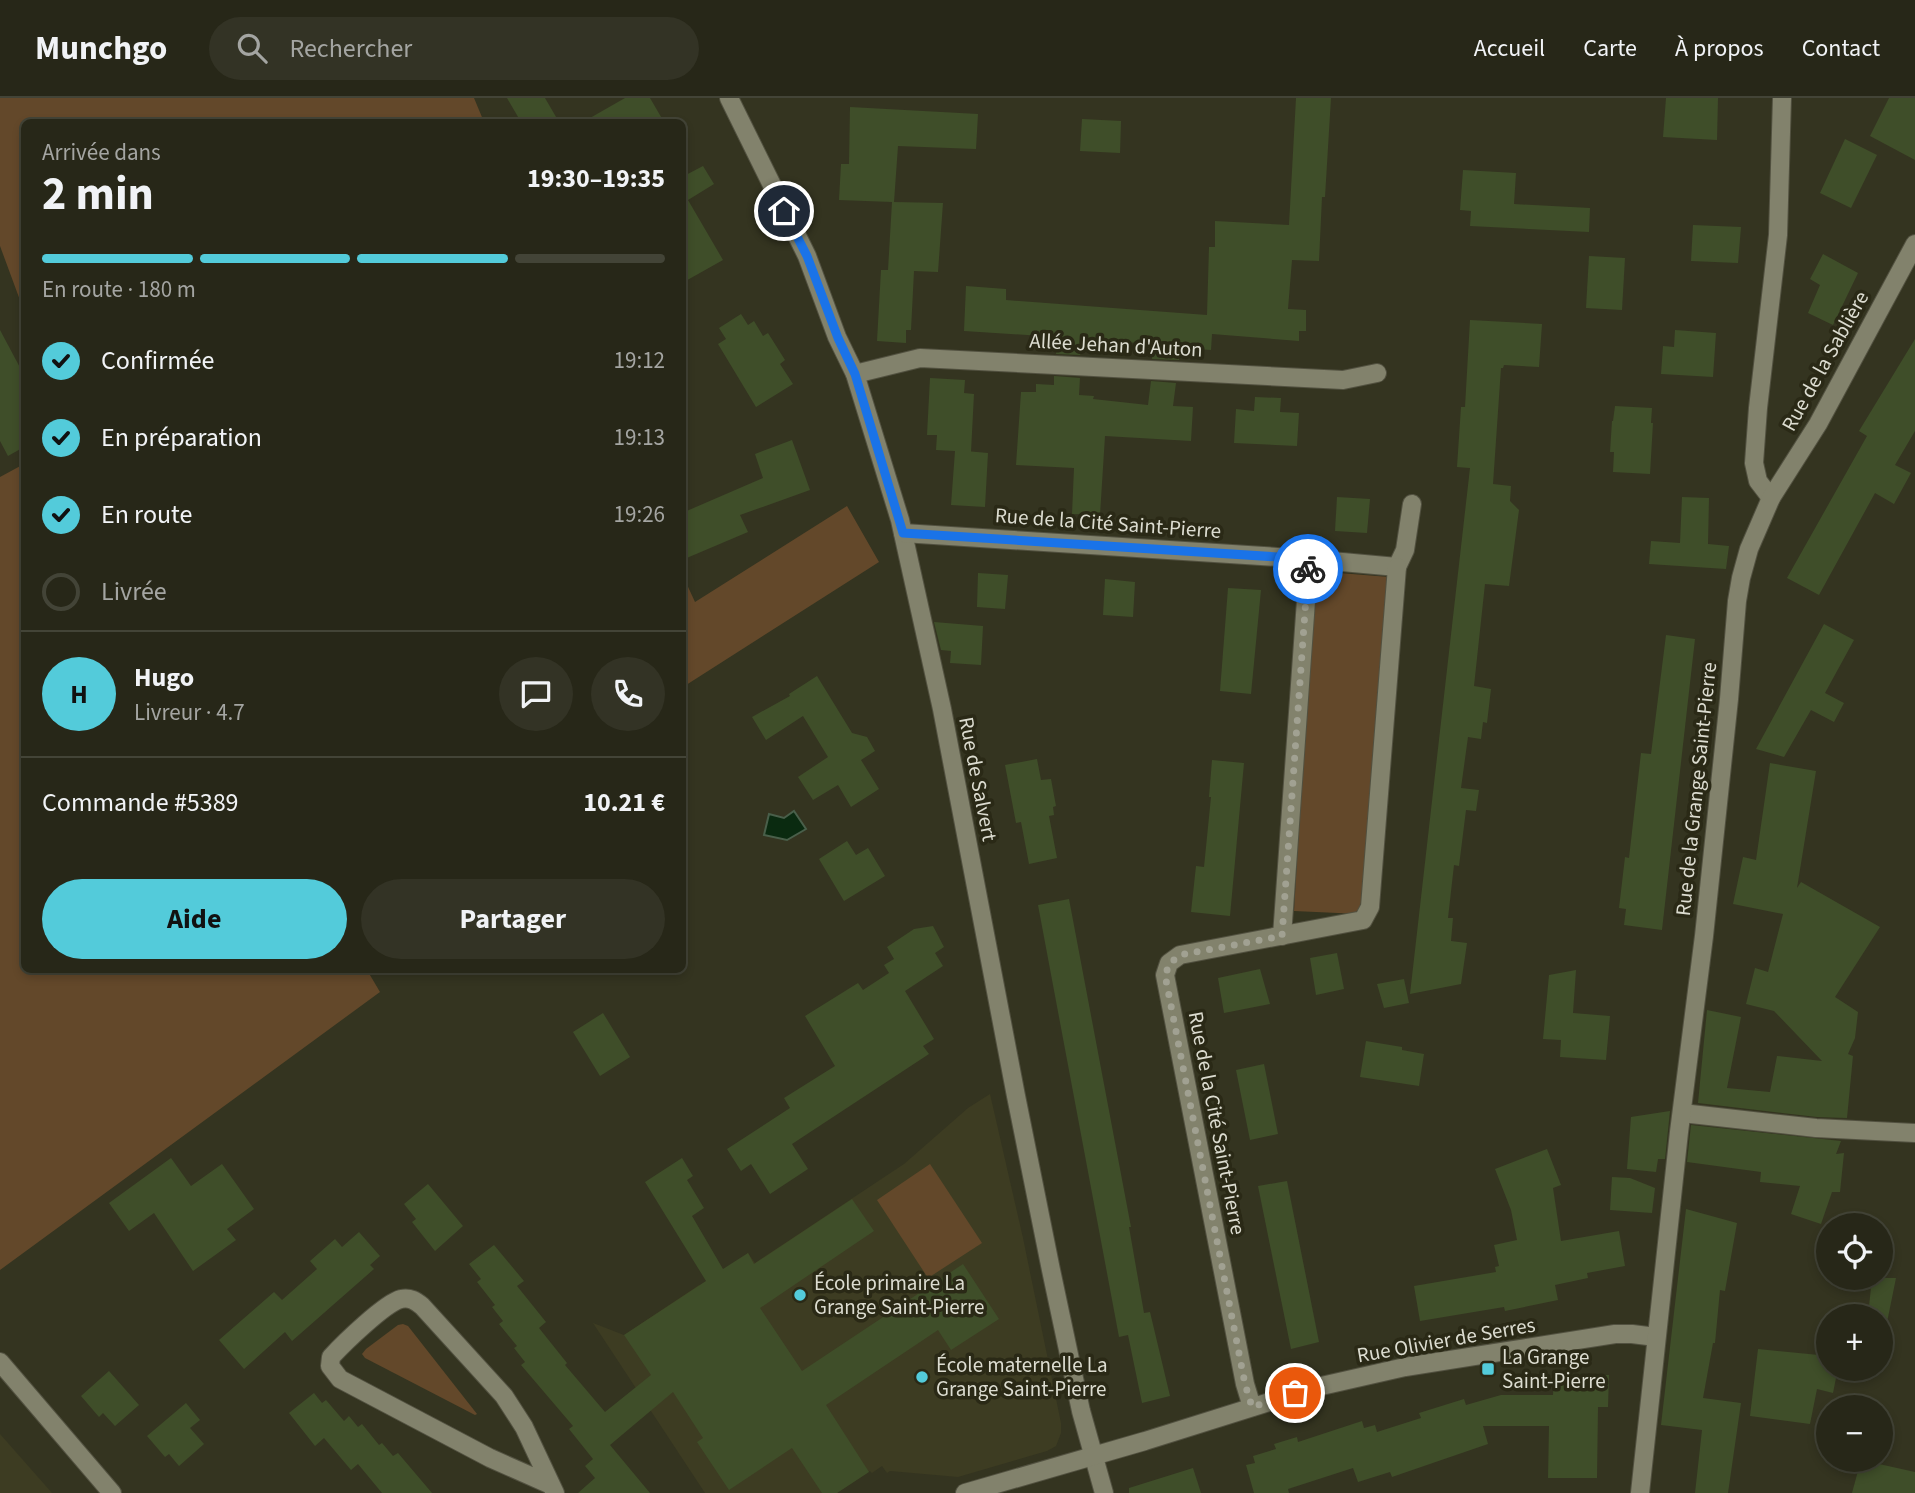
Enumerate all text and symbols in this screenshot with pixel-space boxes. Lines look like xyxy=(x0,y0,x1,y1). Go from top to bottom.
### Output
search box xyxy=(209,17,699,80)
text: Munchgo xyxy=(35,25,167,72)
icon: search xyxy=(233,29,271,67)
text: Rechercher xyxy=(289,30,412,67)
text: Accueil xyxy=(1474,31,1545,66)
text: Carte xyxy=(1583,31,1637,66)
text: À propos xyxy=(1675,31,1764,66)
text: Contact xyxy=(1802,31,1880,66)
text: Arrivée dans xyxy=(42,136,161,169)
text: 19:30–19:35 xyxy=(527,160,665,197)
text: 2 min xyxy=(42,162,154,227)
pin xyxy=(754,181,814,241)
icon: home xyxy=(765,192,803,230)
text: En route · 180 m xyxy=(42,273,196,306)
street label: Rue de la Sablière xyxy=(1774,285,1876,437)
street label: Allée Jehan d'Auton xyxy=(1029,325,1203,365)
icon: check xyxy=(42,342,80,380)
text: Confirmée xyxy=(101,342,215,379)
text: 19:12 xyxy=(614,344,665,377)
icon: check xyxy=(42,419,80,457)
text: En préparation xyxy=(101,419,262,456)
text: 19:13 xyxy=(614,421,665,454)
icon: check xyxy=(42,496,80,534)
text: En route xyxy=(101,496,192,533)
text: 19:26 xyxy=(614,498,665,531)
street label: Rue de la Cité Saint-Pierre xyxy=(994,500,1222,546)
courier xyxy=(1273,534,1343,604)
icon: bike xyxy=(1289,550,1327,588)
text: Livrée xyxy=(101,573,167,610)
button: chat xyxy=(499,657,573,731)
button: phone xyxy=(591,657,665,731)
text: Hugo xyxy=(134,659,194,696)
street label: Rue de la Grange Saint-Pierre xyxy=(1668,661,1724,917)
text: H xyxy=(70,676,88,713)
text: Livreur · 4.7 xyxy=(134,696,245,729)
street label: Rue de Salvert xyxy=(951,714,1005,844)
text: Commande #5389 xyxy=(42,784,239,821)
text: 10.21 € xyxy=(583,784,665,821)
button: Aide xyxy=(42,879,347,959)
button: Partager xyxy=(361,879,665,959)
street label: Rue de la Cité Saint-Pierre xyxy=(1181,1009,1253,1237)
map controls xyxy=(1816,1213,1893,1472)
button: locate xyxy=(1816,1213,1893,1290)
place label: École primaire La Grange Saint-Pierre xyxy=(814,1268,985,1322)
marker: École primaire La Grange Saint-Pierre xyxy=(792,1287,808,1303)
button: + xyxy=(1816,1304,1893,1381)
street label: Rue Olivier de Serres xyxy=(1354,1309,1538,1370)
place label: La Grange Saint-Pierre xyxy=(1502,1342,1606,1396)
place label: École maternelle La Grange Saint-Pierre xyxy=(936,1350,1108,1404)
marker: La Grange Saint-Pierre xyxy=(1480,1361,1496,1377)
pin xyxy=(1265,1363,1325,1423)
marker: École maternelle La Grange Saint-Pierre xyxy=(914,1369,930,1385)
icon: bag xyxy=(1276,1374,1314,1412)
button: − xyxy=(1816,1395,1893,1472)

